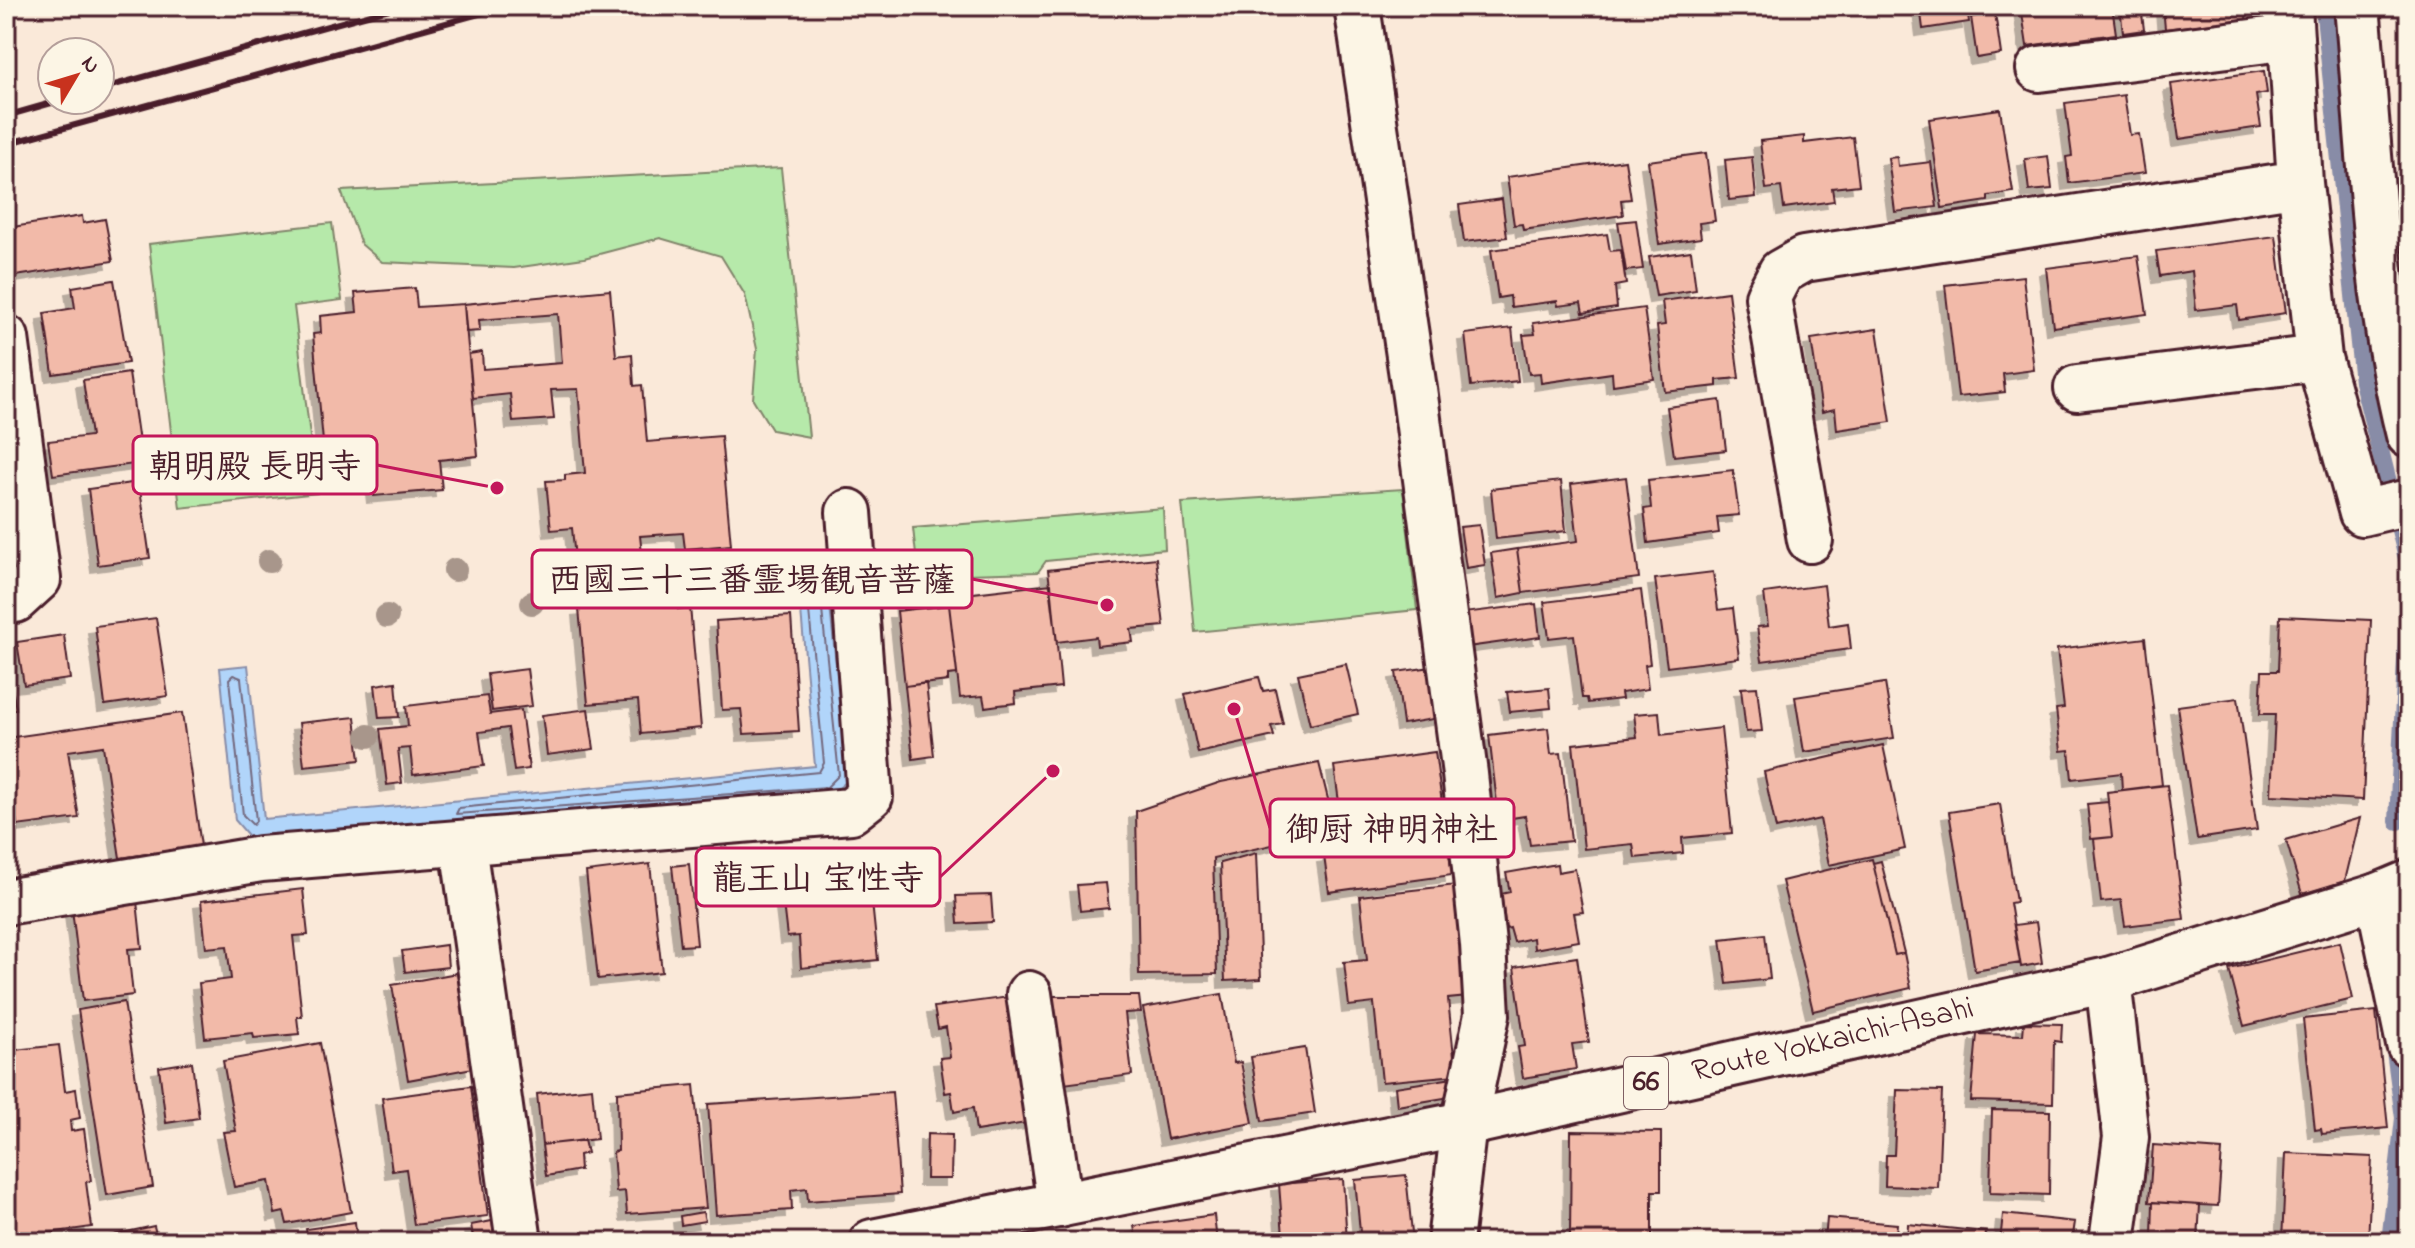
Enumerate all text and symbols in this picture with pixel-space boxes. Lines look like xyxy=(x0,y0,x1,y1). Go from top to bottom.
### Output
north arrow xyxy=(36,36,116,116)
text: N xyxy=(72,50,107,81)
callout: 朝明殿 長明寺 xyxy=(133,436,377,494)
text: 朝明殿 長明寺 xyxy=(149,444,361,494)
callout: 西國三十三番霊場観音菩薩 xyxy=(532,550,972,608)
text: 西國三十三番霊場観音菩薩 xyxy=(548,558,956,608)
callout: 御厨 神明神社 xyxy=(1270,799,1514,857)
text: 御厨 神明神社 xyxy=(1286,807,1498,857)
callout: 龍王山 宝性寺 xyxy=(696,848,940,906)
text: 龍王山 宝性寺 xyxy=(712,856,924,906)
street label: Route Yokkaichi-Asahi xyxy=(1688,986,1978,1096)
road number: 66 xyxy=(1624,1057,1668,1109)

